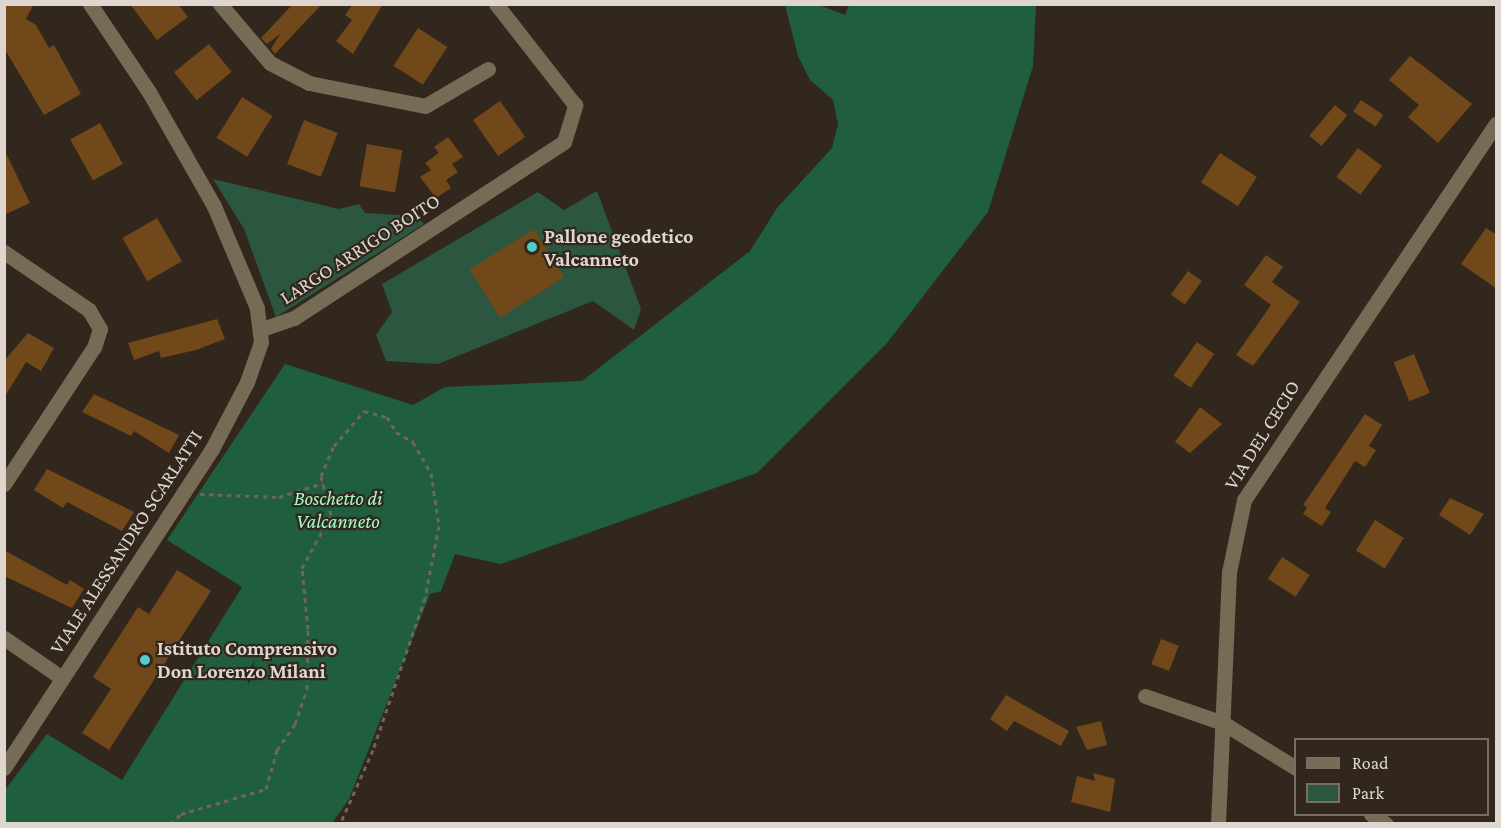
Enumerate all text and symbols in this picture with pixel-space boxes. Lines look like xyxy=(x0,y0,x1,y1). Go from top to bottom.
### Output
street label: LARGO ARRIGO BOITO xyxy=(276,188,444,310)
place label: Pallone geodetico Valcanneto xyxy=(544,224,693,271)
marker: Pallone geodetico Valcanneto xyxy=(525,240,539,254)
street label: VIA DEL CECIO xyxy=(1219,376,1305,494)
street label: VIALE ALESSANDRO SCARLATTI xyxy=(45,426,207,658)
park label: Boschetto di Valcanneto xyxy=(294,486,382,533)
place label: Istituto Comprensivo Don Lorenzo Milani xyxy=(157,636,337,683)
marker: Istituto Comprensivo Don Lorenzo Milani xyxy=(138,653,152,667)
legend xyxy=(1294,738,1489,816)
text: Road xyxy=(1352,753,1389,773)
text: Park xyxy=(1352,783,1384,803)

